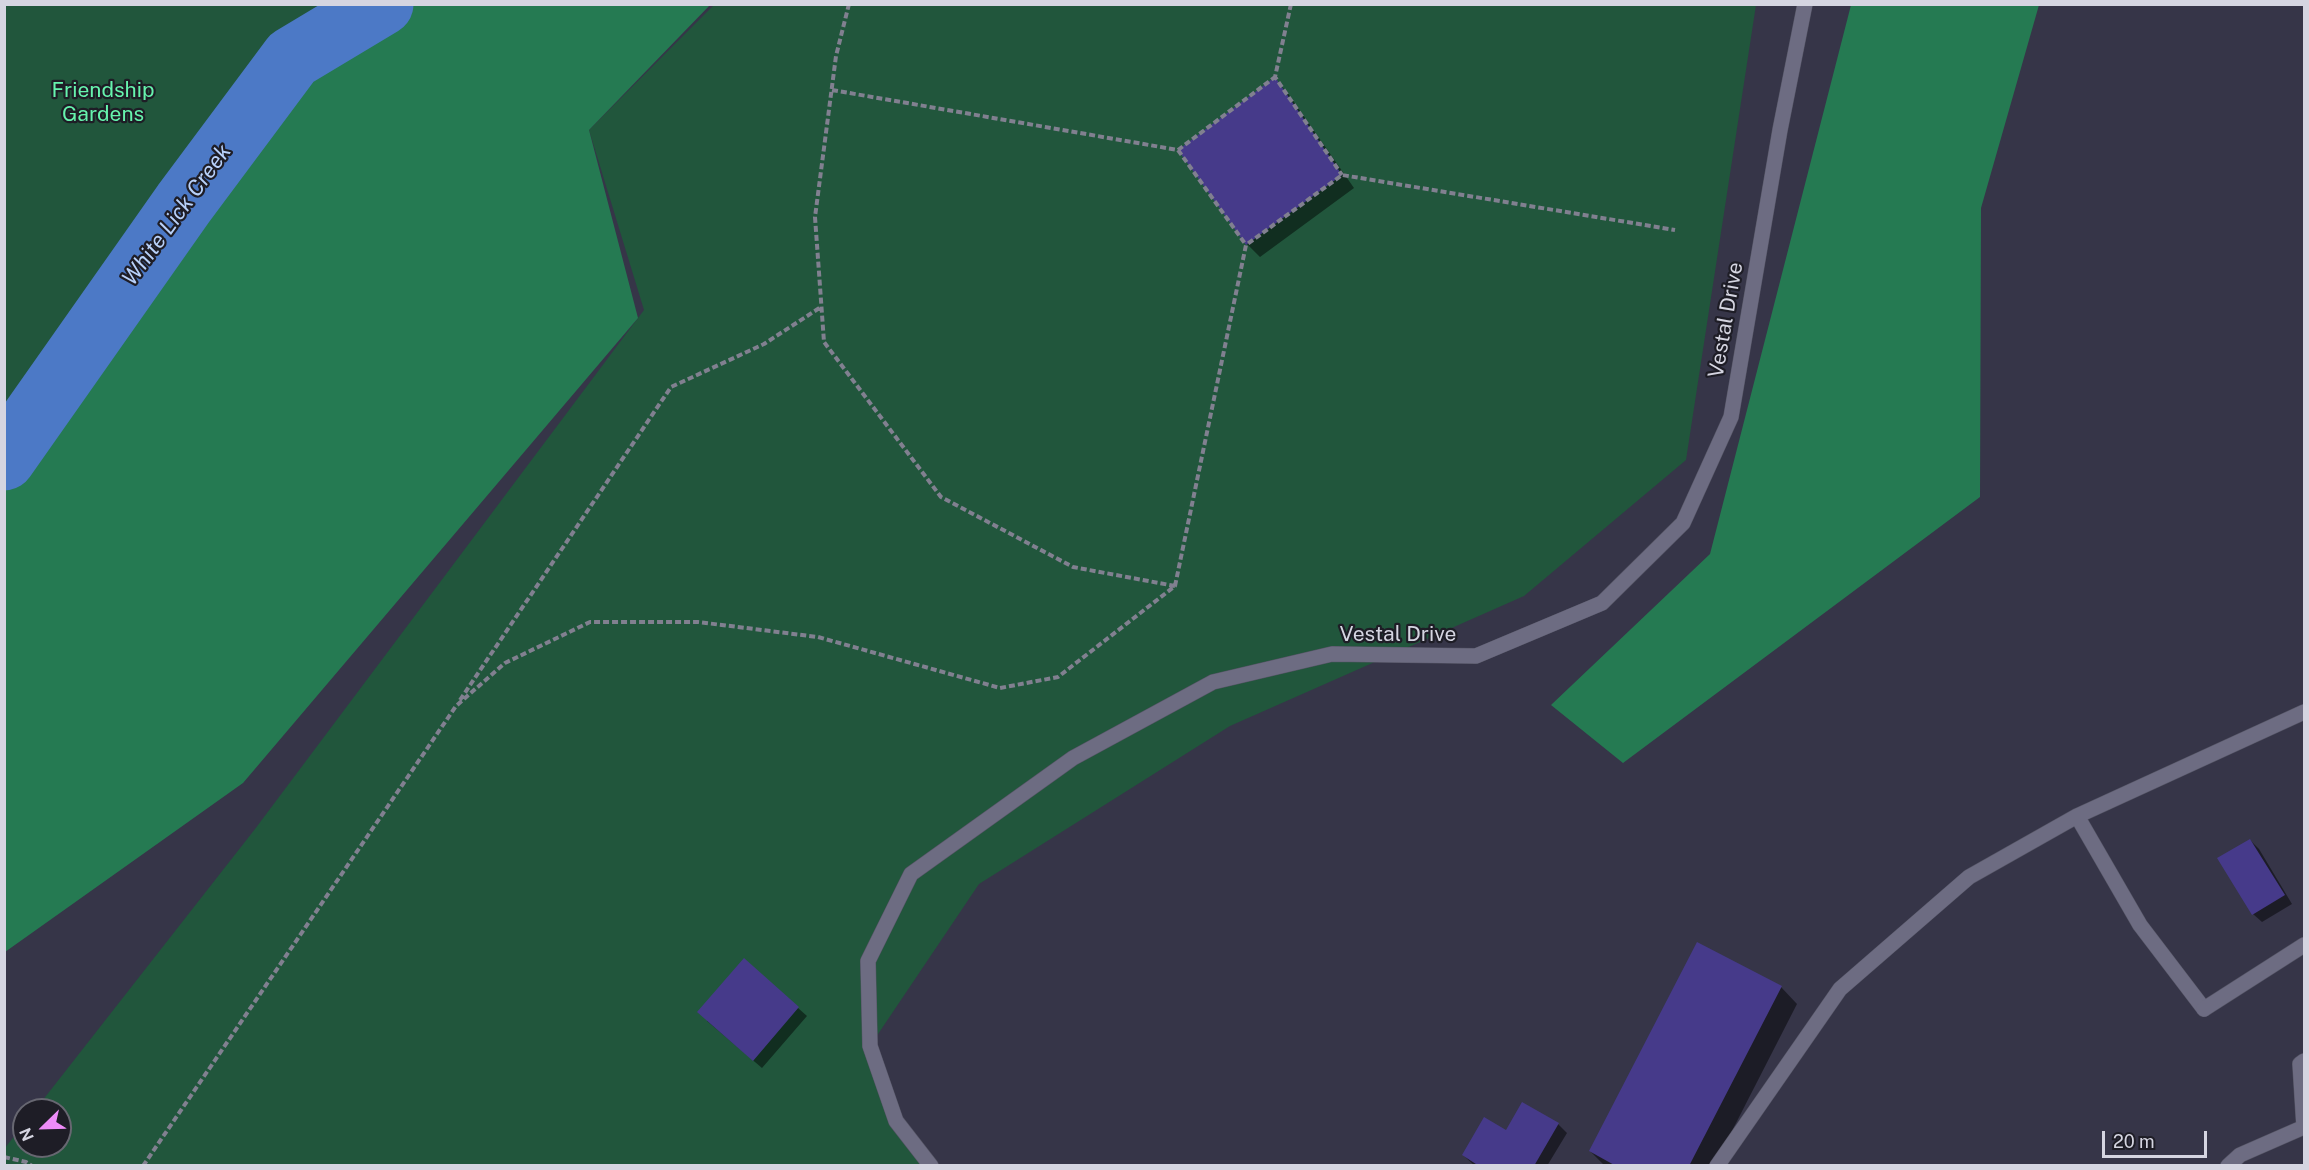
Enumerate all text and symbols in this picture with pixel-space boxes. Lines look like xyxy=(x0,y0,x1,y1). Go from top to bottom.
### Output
park label: Friendship Gardens xyxy=(52,78,154,128)
water label: White Lick Creek xyxy=(117,139,237,291)
street label: Vestal Drive xyxy=(1703,260,1749,380)
street label: Vestal Drive xyxy=(1340,622,1456,648)
north arrow xyxy=(12,1098,72,1158)
scale bar xyxy=(2105,1119,2210,1157)
text: N xyxy=(16,1125,38,1144)
text: 20 m xyxy=(2113,1131,2155,1152)

